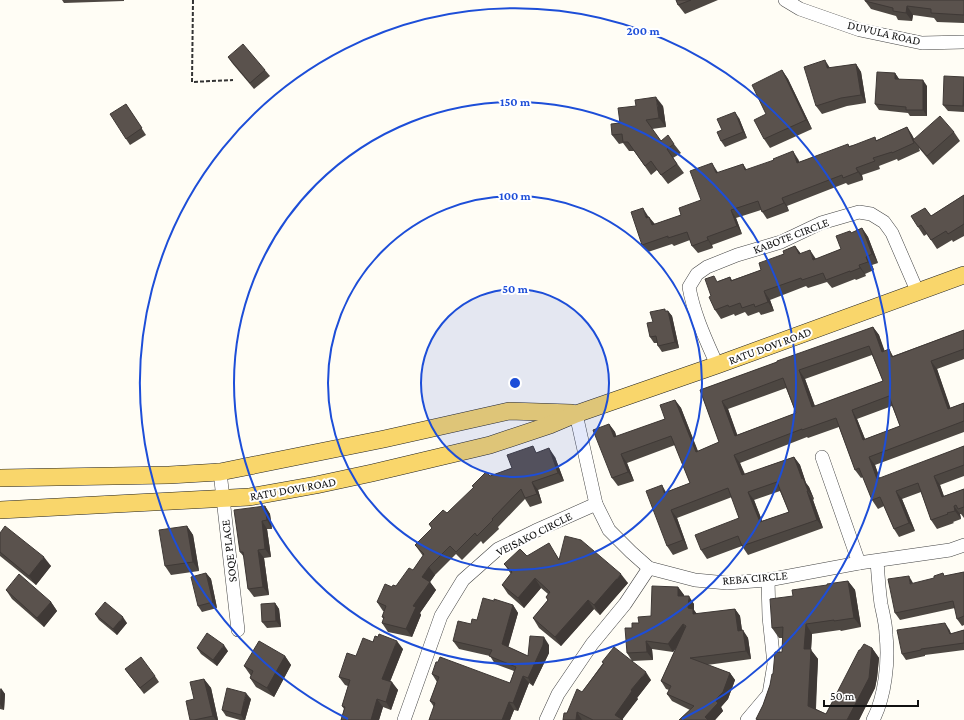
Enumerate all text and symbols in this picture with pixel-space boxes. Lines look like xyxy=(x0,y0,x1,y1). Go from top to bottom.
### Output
street label: DUVULA ROAD xyxy=(846,18,922,48)
text: 200 m xyxy=(626,24,660,38)
text: 150 m xyxy=(500,95,531,109)
text: 100 m xyxy=(499,189,532,203)
street label: KABOTE CIRCLE xyxy=(751,215,831,257)
text: 50 m xyxy=(502,282,529,296)
street label: RATU DOVI ROAD xyxy=(727,325,813,367)
centre of rings xyxy=(508,376,522,390)
street label: RATU DOVI ROAD xyxy=(249,475,337,503)
street label: VEISAKO CIRCLE xyxy=(494,509,575,559)
street label: SOQE PLACE xyxy=(218,518,240,583)
street label: REBA CIRCLE xyxy=(722,568,789,588)
scale bar xyxy=(824,682,918,708)
text: 50 m xyxy=(830,689,855,703)

